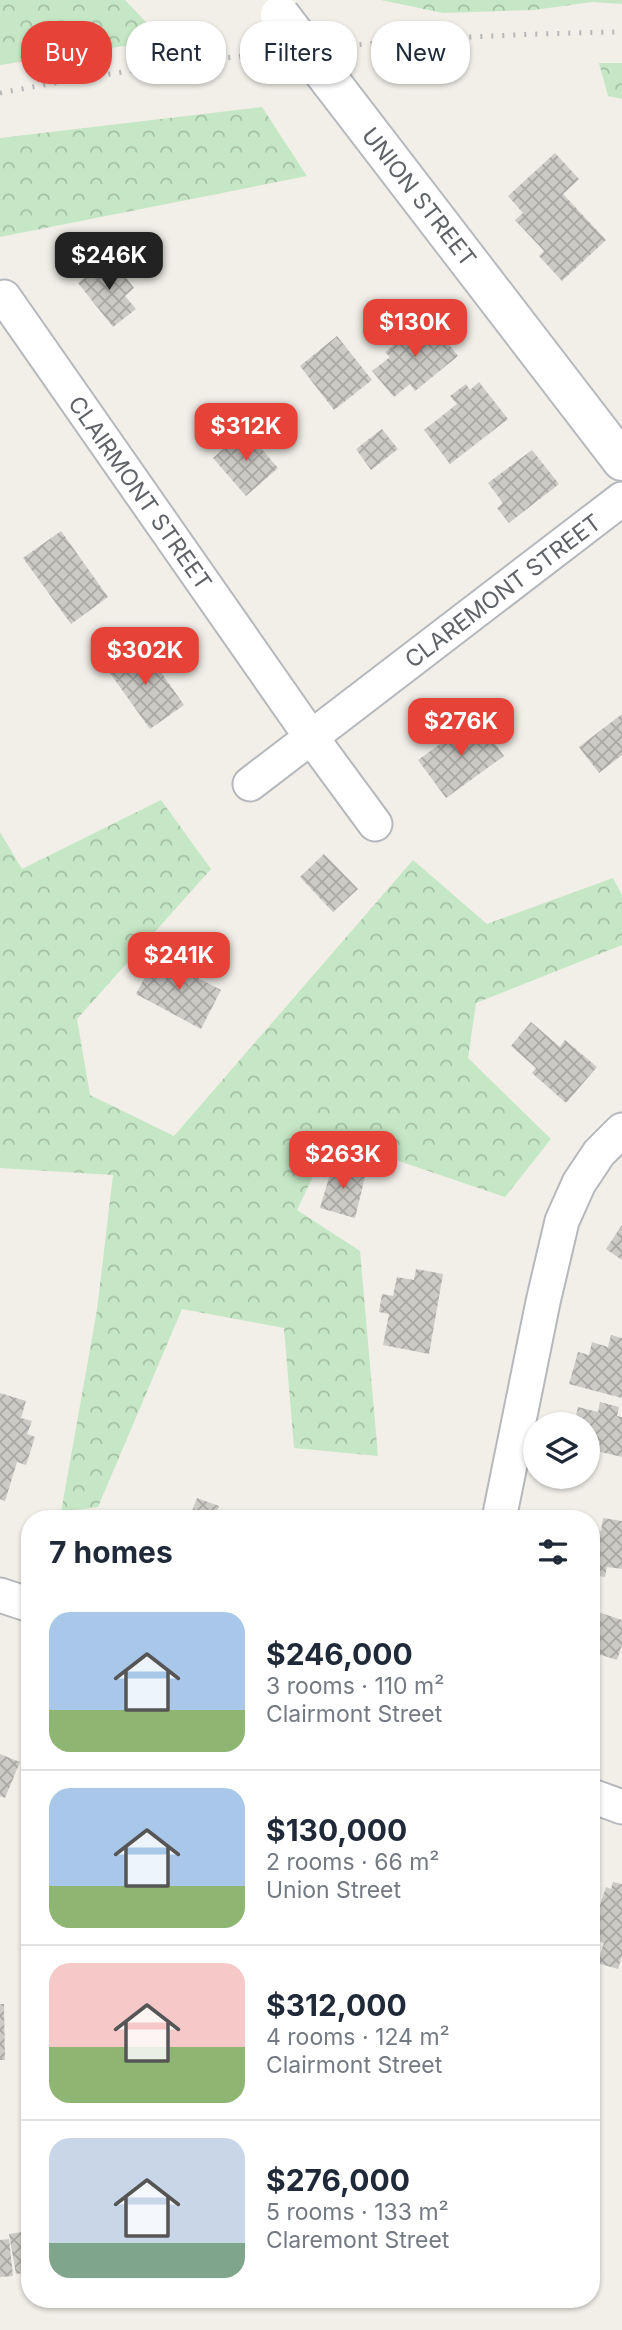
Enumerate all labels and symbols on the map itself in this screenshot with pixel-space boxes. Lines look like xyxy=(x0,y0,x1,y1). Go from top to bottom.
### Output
street label: UNION STREET xyxy=(356,122,482,272)
pin: $246K xyxy=(60,232,158,292)
pin: $130K xyxy=(366,300,464,359)
street label: CLAIRMONT STREET xyxy=(62,391,218,595)
pin: $312K xyxy=(197,404,295,463)
street label: CLAREMONT STREET xyxy=(399,508,607,674)
pin: $302K xyxy=(96,628,194,687)
pin: $276K xyxy=(412,698,510,758)
pin: $241K xyxy=(130,932,228,992)
pin: $263K xyxy=(294,1132,392,1191)

